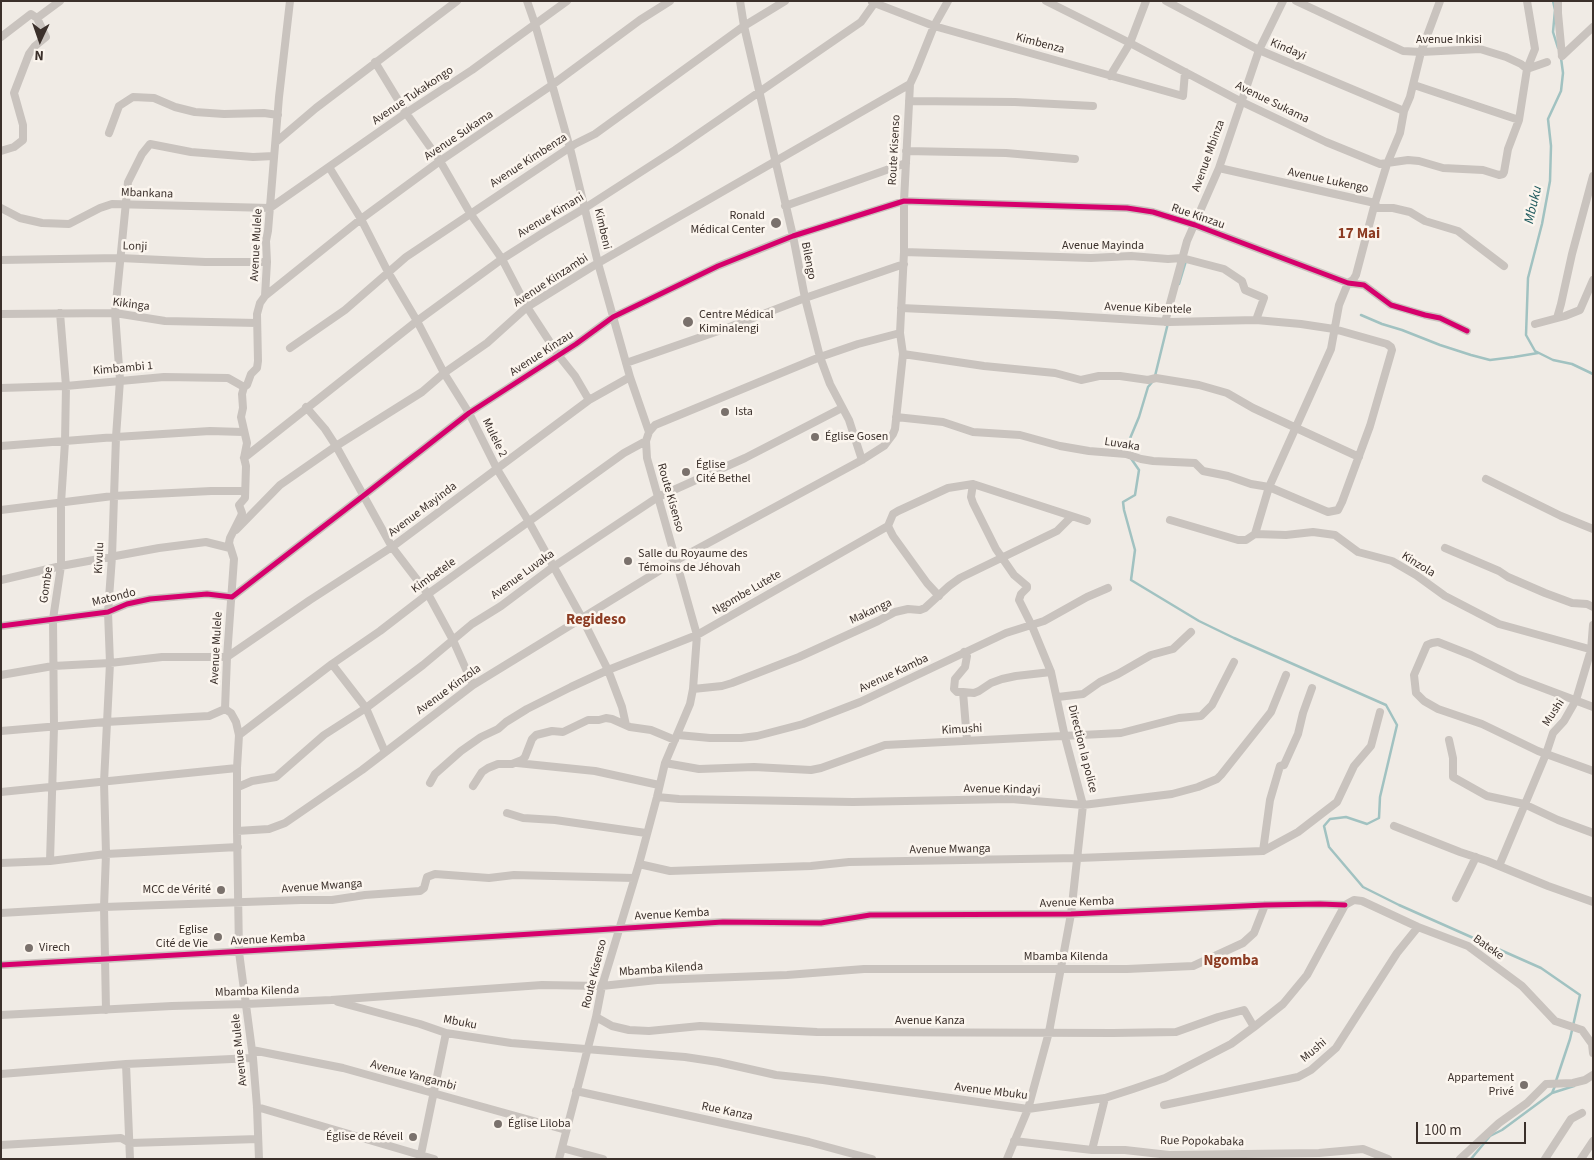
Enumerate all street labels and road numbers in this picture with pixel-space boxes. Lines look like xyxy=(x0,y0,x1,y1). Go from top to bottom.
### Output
street label: Kimbenza xyxy=(1014,31,1066,57)
street label: Avenue Inkisi xyxy=(1416,33,1482,47)
street label: Kindayi xyxy=(1268,36,1308,64)
street label: Avenue Tukakongo xyxy=(370,64,456,128)
street label: Avenue Sukama xyxy=(1233,79,1311,127)
street label: Avenue Sukama xyxy=(422,108,496,164)
street label: Route Kisenso xyxy=(886,114,904,186)
street label: Avenue Mbinza xyxy=(1189,118,1229,194)
street label: Avenue Kimbenza xyxy=(488,131,570,191)
street label: Avenue Lukengo xyxy=(1286,165,1370,197)
street label: Mbankana xyxy=(121,186,173,202)
street label: Avenue Kimani xyxy=(515,191,587,241)
street label: Rue Kinzau xyxy=(1169,201,1227,233)
street label: Kimbeni xyxy=(590,207,614,251)
street label: Avenue Mulele xyxy=(248,208,266,282)
street label: Lonji xyxy=(122,239,148,255)
street label: Avenue Mayinda xyxy=(1062,239,1144,253)
street label: Bilengo xyxy=(797,241,819,281)
street label: Avenue Kinzambi xyxy=(511,251,591,311)
street label: Kikinga xyxy=(112,296,150,314)
street label: Avenue Kibentele xyxy=(1104,300,1192,318)
street label: Avenue Kinzau xyxy=(507,328,577,380)
street label: Kimbambi 1 xyxy=(92,359,154,379)
street label: Mulele 2 xyxy=(478,416,510,460)
street label: Luvaka xyxy=(1103,435,1141,455)
street label: Route Kisenso xyxy=(653,462,687,534)
street label: Avenue Mayinda xyxy=(386,480,460,540)
street label: Kivulu xyxy=(92,542,108,574)
street label: Avenue Luvaka xyxy=(488,547,558,603)
street label: Kinzola xyxy=(1398,549,1438,581)
street label: Kimbetele xyxy=(409,555,459,597)
street label: Gombe xyxy=(37,566,57,604)
street label: Ngombe Lutete xyxy=(710,568,784,618)
street label: Matondo xyxy=(91,586,137,610)
street label: Makanga xyxy=(848,596,894,628)
street label: Avenue Mulele xyxy=(208,611,226,685)
street label: Avenue Kamba xyxy=(857,652,931,696)
street label: Avenue Kinzola xyxy=(414,662,484,718)
street label: Mushi xyxy=(1540,697,1568,729)
street label: Direction la police xyxy=(1064,704,1100,794)
street label: Kimushi xyxy=(941,722,983,738)
street label: Avenue Kindayi xyxy=(963,782,1041,798)
street label: Avenue Mwanga xyxy=(909,842,991,858)
street label: Avenue Mwanga xyxy=(281,877,363,897)
street label: Avenue Kemba xyxy=(1039,895,1115,911)
street label: Avenue Kemba xyxy=(634,906,710,924)
street label: Avenue Kemba xyxy=(230,931,306,949)
street label: Bateke xyxy=(1470,932,1506,964)
street label: Route Kisenso xyxy=(579,938,611,1010)
street label: Mbamba Kilenda xyxy=(1024,950,1108,964)
street label: Mbamba Kilenda xyxy=(618,960,704,980)
street label: Mbamba Kilenda xyxy=(215,983,299,1001)
street label: Avenue Mulele xyxy=(229,1013,251,1087)
street label: Mbuku xyxy=(442,1013,478,1033)
street label: Avenue Kanza xyxy=(895,1014,965,1028)
street label: Mushi xyxy=(1298,1036,1330,1066)
street label: Avenue Yangambi xyxy=(368,1058,458,1094)
street label: Avenue Mbuku xyxy=(954,1080,1028,1104)
street label: Rue Kanza xyxy=(700,1100,754,1124)
street label: Rue Popokabaka xyxy=(1160,1134,1244,1150)

